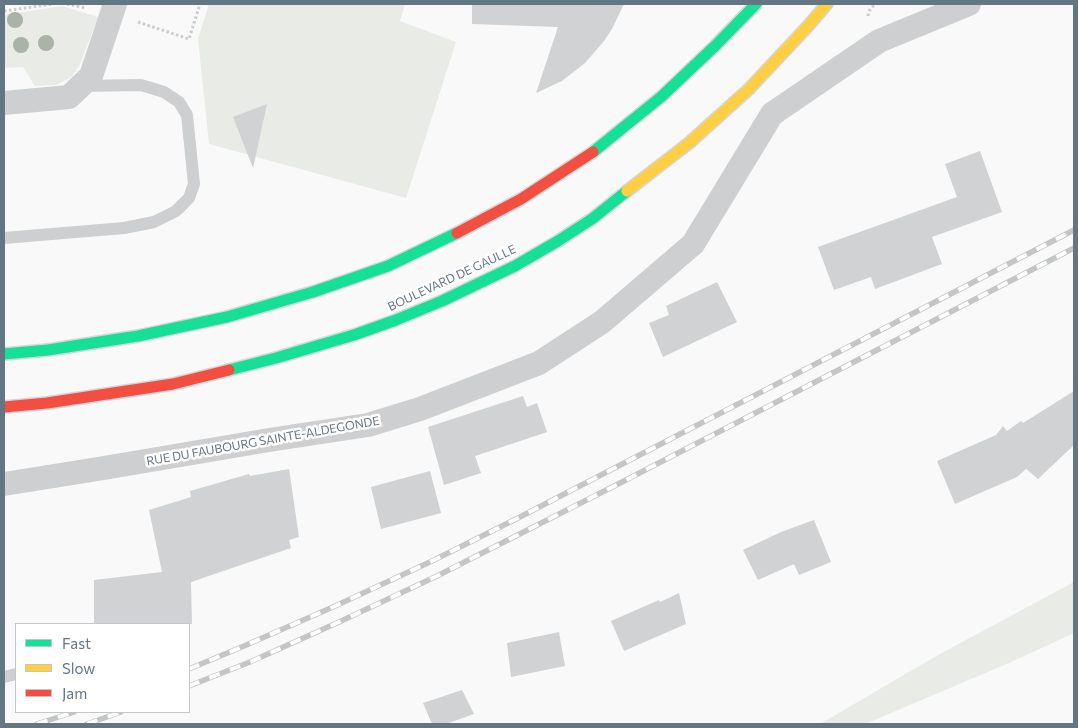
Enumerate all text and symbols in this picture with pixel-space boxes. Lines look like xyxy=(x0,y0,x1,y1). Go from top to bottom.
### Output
street label: BOULEVARD DE GAULLE xyxy=(386,242,518,314)
street label: RUE DU FAUBOURG SAINTE-ALDEGONDE xyxy=(145,413,381,469)
legend xyxy=(15,623,190,713)
text: Fast xyxy=(62,634,91,652)
text: Slow xyxy=(62,659,95,677)
text: Jam xyxy=(62,684,87,702)

